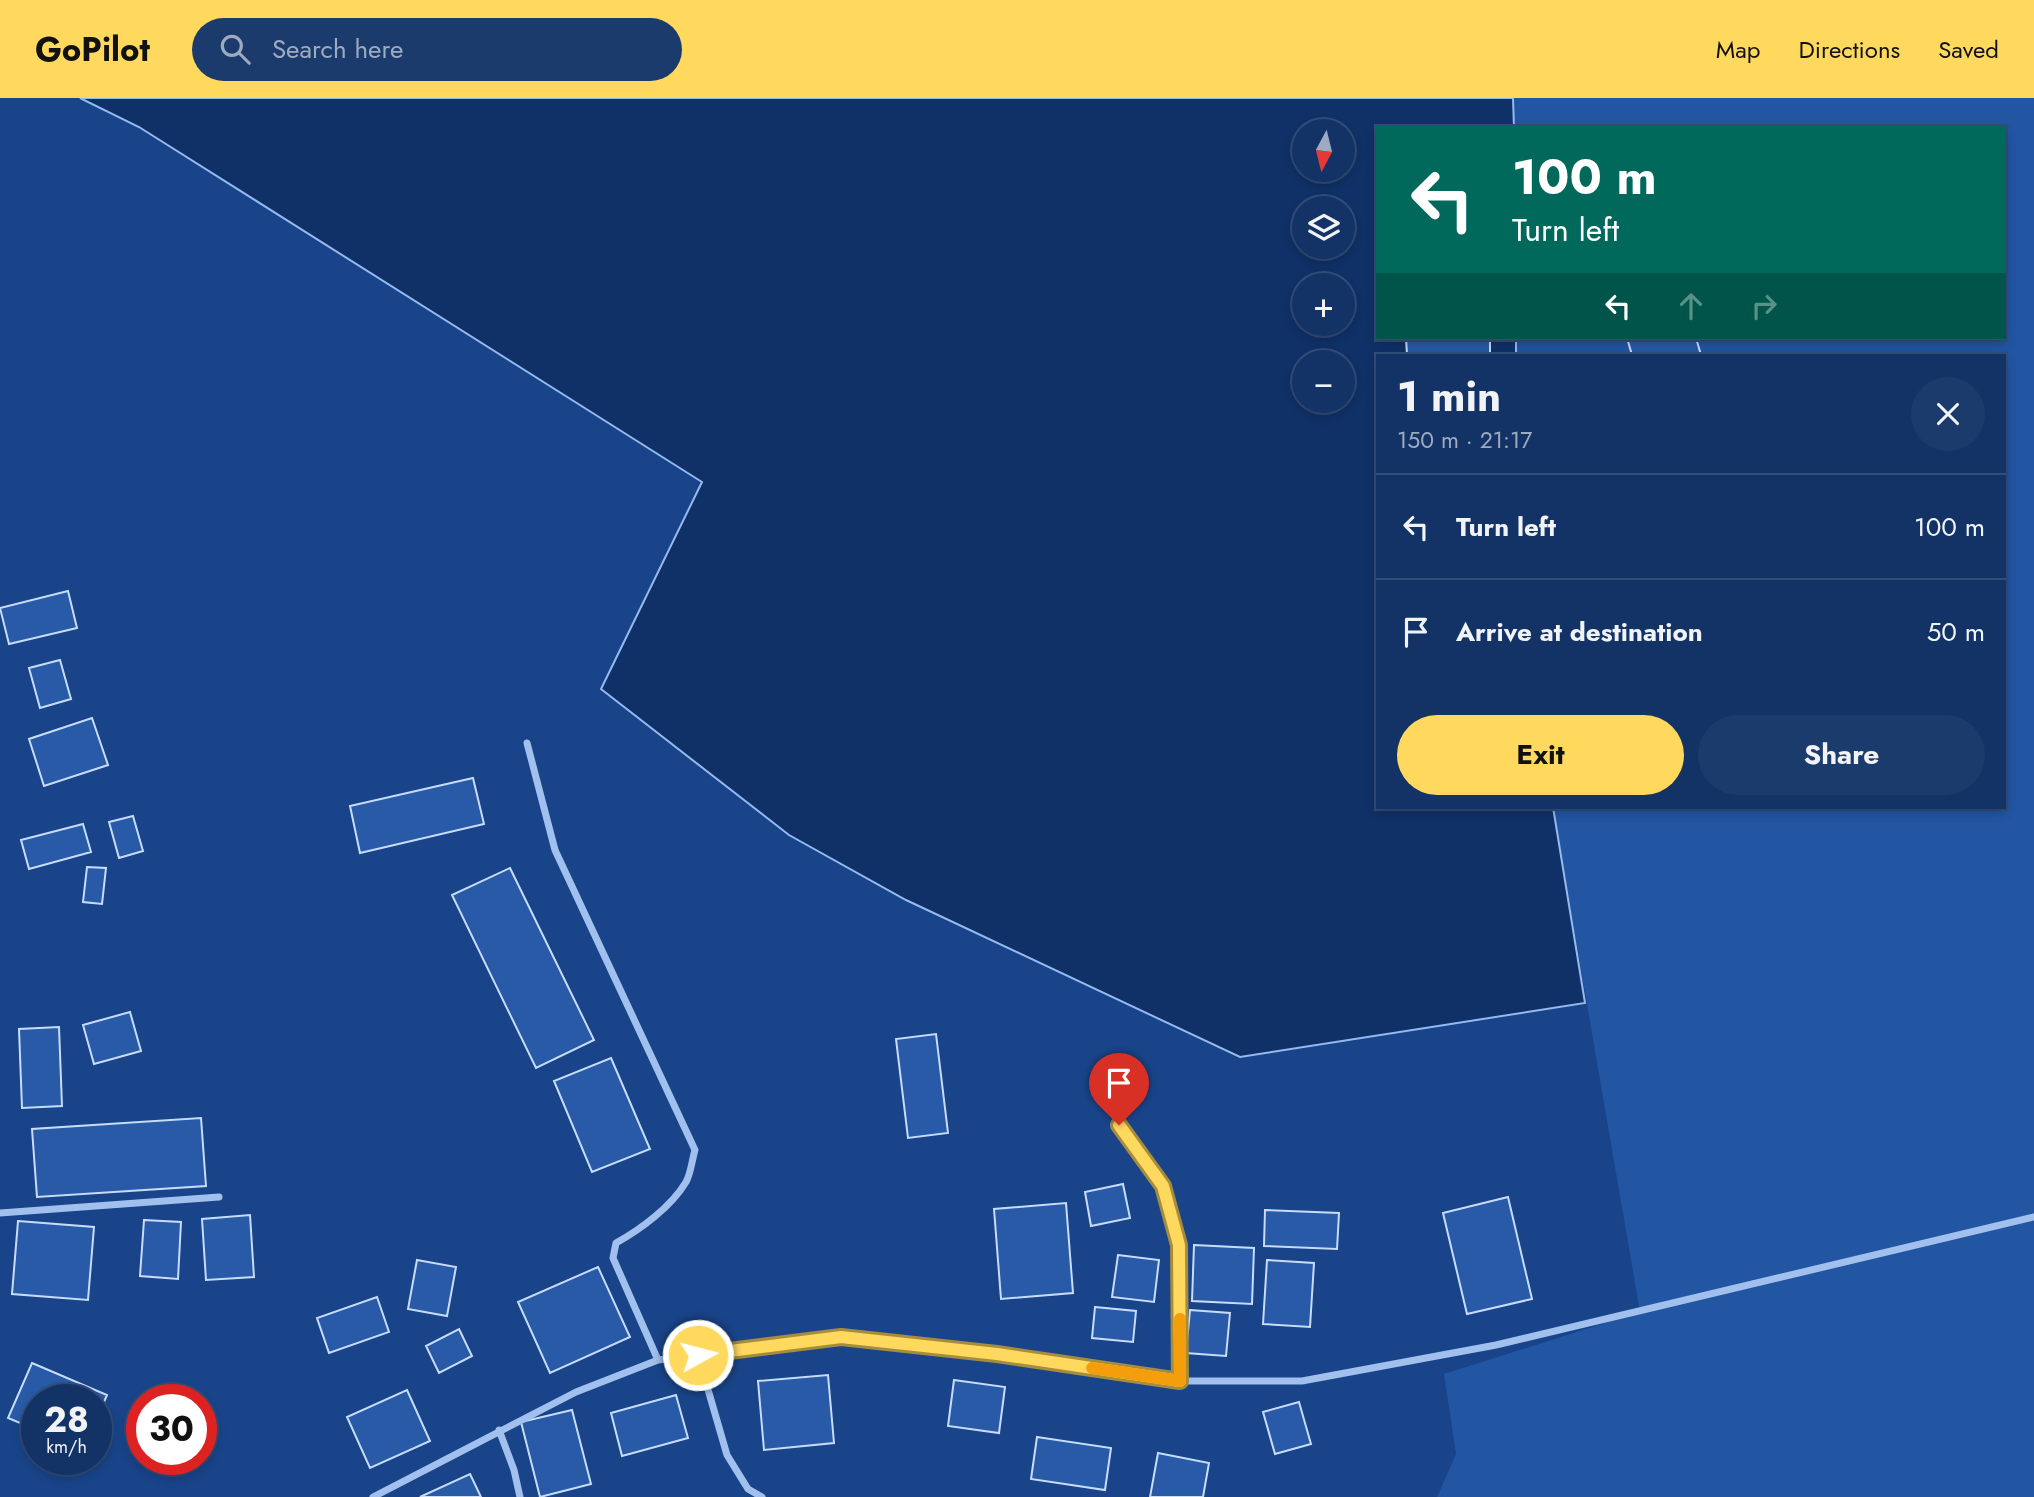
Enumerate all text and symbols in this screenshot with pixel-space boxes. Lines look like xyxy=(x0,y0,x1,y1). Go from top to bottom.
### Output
search box xyxy=(192,18,682,81)
text: GoPilot xyxy=(35,26,150,73)
icon: search xyxy=(216,30,254,68)
text: Search here xyxy=(272,30,403,68)
text: Map xyxy=(1716,32,1761,67)
text: Directions xyxy=(1799,32,1900,67)
text: Saved xyxy=(1938,32,1999,67)
north arrow xyxy=(1292,119,1354,182)
map controls xyxy=(1292,119,1355,413)
text: 100 m xyxy=(1512,142,1657,212)
icon: left xyxy=(1397,154,1488,245)
button: layers xyxy=(1292,196,1355,259)
text: Turn left xyxy=(1512,207,1619,253)
button: + xyxy=(1292,273,1355,336)
icon: left xyxy=(1599,287,1637,325)
icon: ahead xyxy=(1672,287,1710,325)
icon: right xyxy=(1745,287,1783,325)
button: − xyxy=(1292,350,1355,413)
text: 1 min xyxy=(1397,366,1501,427)
button: close xyxy=(1911,377,1985,451)
text: 150 m · 21:17 xyxy=(1397,423,1532,457)
icon: left xyxy=(1397,508,1435,546)
text: Turn left xyxy=(1456,508,1556,546)
text: 100 m xyxy=(1914,508,1985,546)
icon: arrive xyxy=(1397,613,1435,651)
text: Arrive at destination xyxy=(1456,613,1703,651)
text: 50 m xyxy=(1927,613,1985,651)
button: Exit xyxy=(1397,715,1684,795)
button: Share xyxy=(1698,715,1985,795)
pin xyxy=(1089,1053,1149,1125)
icon: arrive xyxy=(1100,1064,1138,1102)
position arrow xyxy=(661,1318,735,1392)
speed limit sign: 30 xyxy=(126,1384,217,1475)
text: 28 xyxy=(44,1395,89,1445)
text: km/h xyxy=(46,1434,87,1460)

